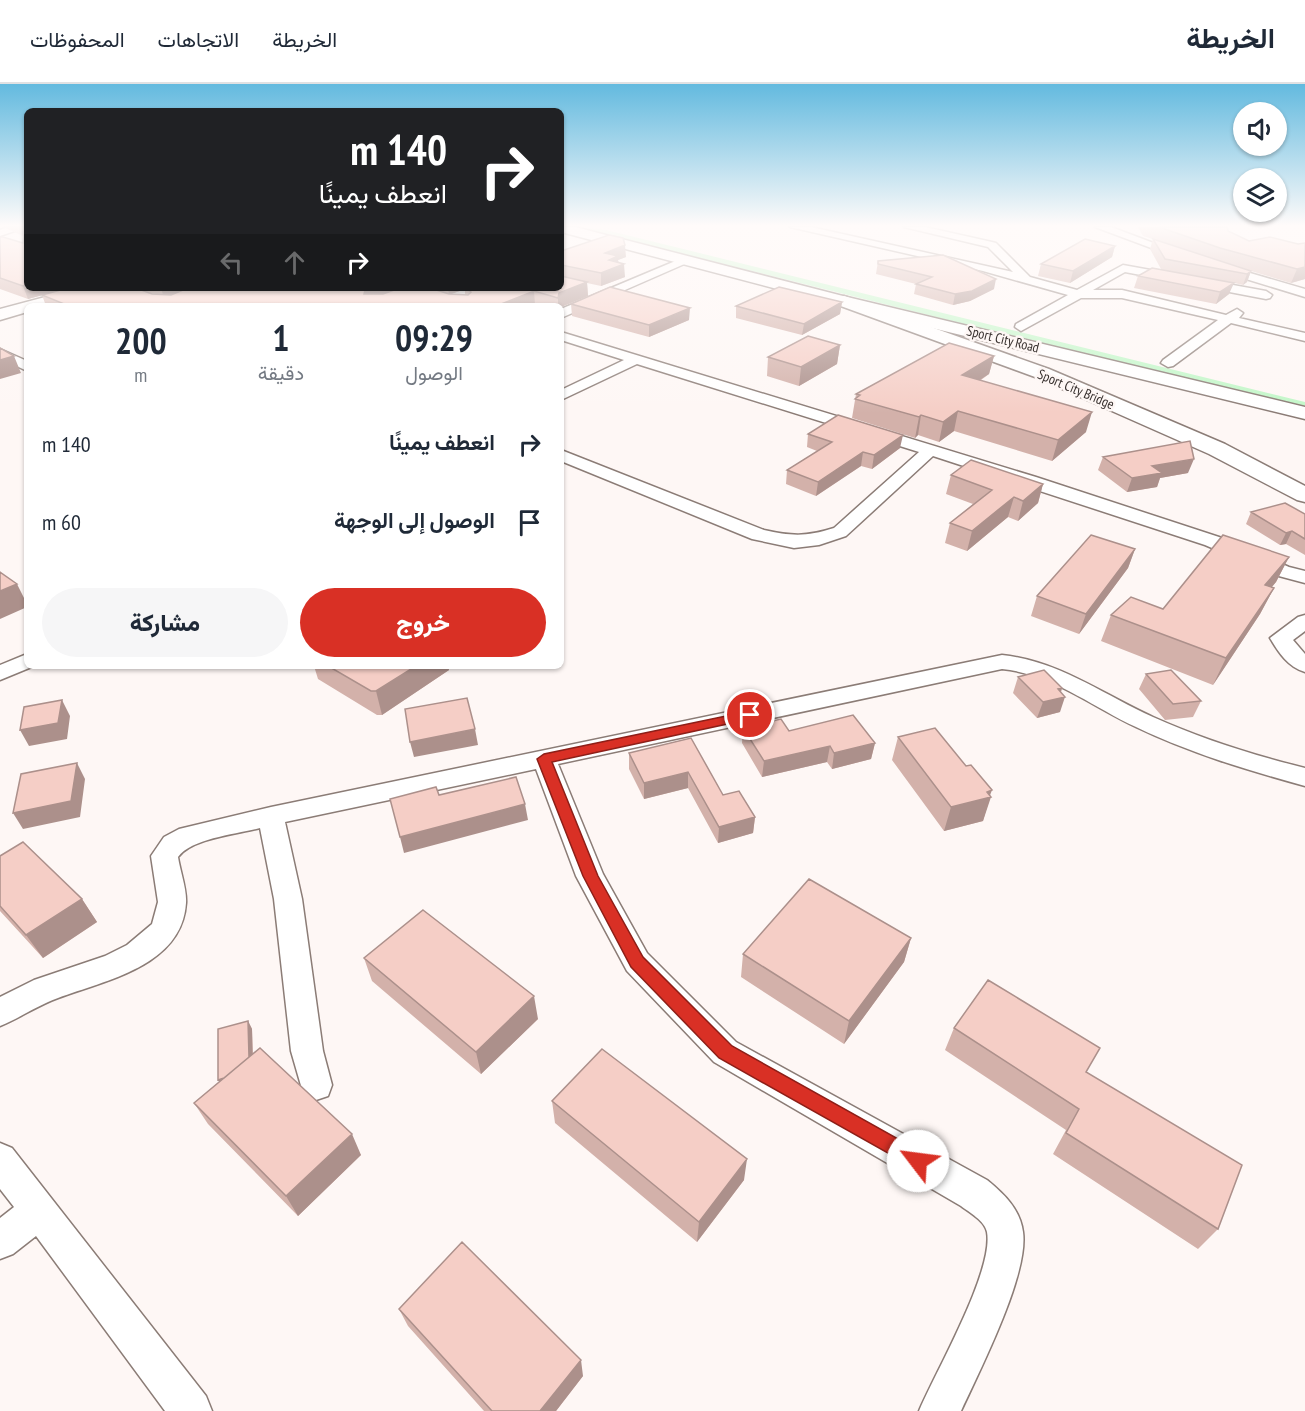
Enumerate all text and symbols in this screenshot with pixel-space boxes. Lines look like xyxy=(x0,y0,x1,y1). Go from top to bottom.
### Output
text: الخريطة xyxy=(1186,19,1275,56)
text: المحفوظات xyxy=(30,26,125,53)
text: الاتجاهات xyxy=(158,26,239,53)
text: الخريطة xyxy=(272,26,337,53)
map controls xyxy=(1233,102,1287,222)
button: sound xyxy=(1233,102,1287,156)
text: 140 m xyxy=(350,122,447,177)
icon: right xyxy=(468,132,546,210)
button: layers xyxy=(1233,168,1287,222)
text: انعطف يمينًا xyxy=(319,176,447,210)
icon: left xyxy=(215,246,248,279)
icon: ahead xyxy=(278,246,311,279)
icon: right xyxy=(341,246,374,279)
text: 1 xyxy=(272,314,289,361)
text: 09:29 xyxy=(395,314,473,361)
text: 200 xyxy=(115,317,167,364)
street label: Sport City Road xyxy=(965,321,1041,357)
text: دقيقة xyxy=(258,360,304,386)
text: الوصول xyxy=(405,360,463,386)
text: m xyxy=(134,362,147,388)
street label: Sport City Bridge xyxy=(1035,365,1117,413)
text: انعطف يمينًا xyxy=(389,428,495,456)
icon: right xyxy=(513,428,546,461)
text: 140 m xyxy=(42,430,91,458)
text: الوصول إلى الوجهة xyxy=(334,506,495,534)
icon: arrive xyxy=(513,506,546,539)
text: 60 m xyxy=(42,508,81,536)
button: مشاركة xyxy=(42,588,288,657)
button: خروج xyxy=(300,588,546,657)
pin xyxy=(724,689,775,740)
icon: arrive xyxy=(733,698,766,731)
position arrow xyxy=(886,1129,950,1193)

